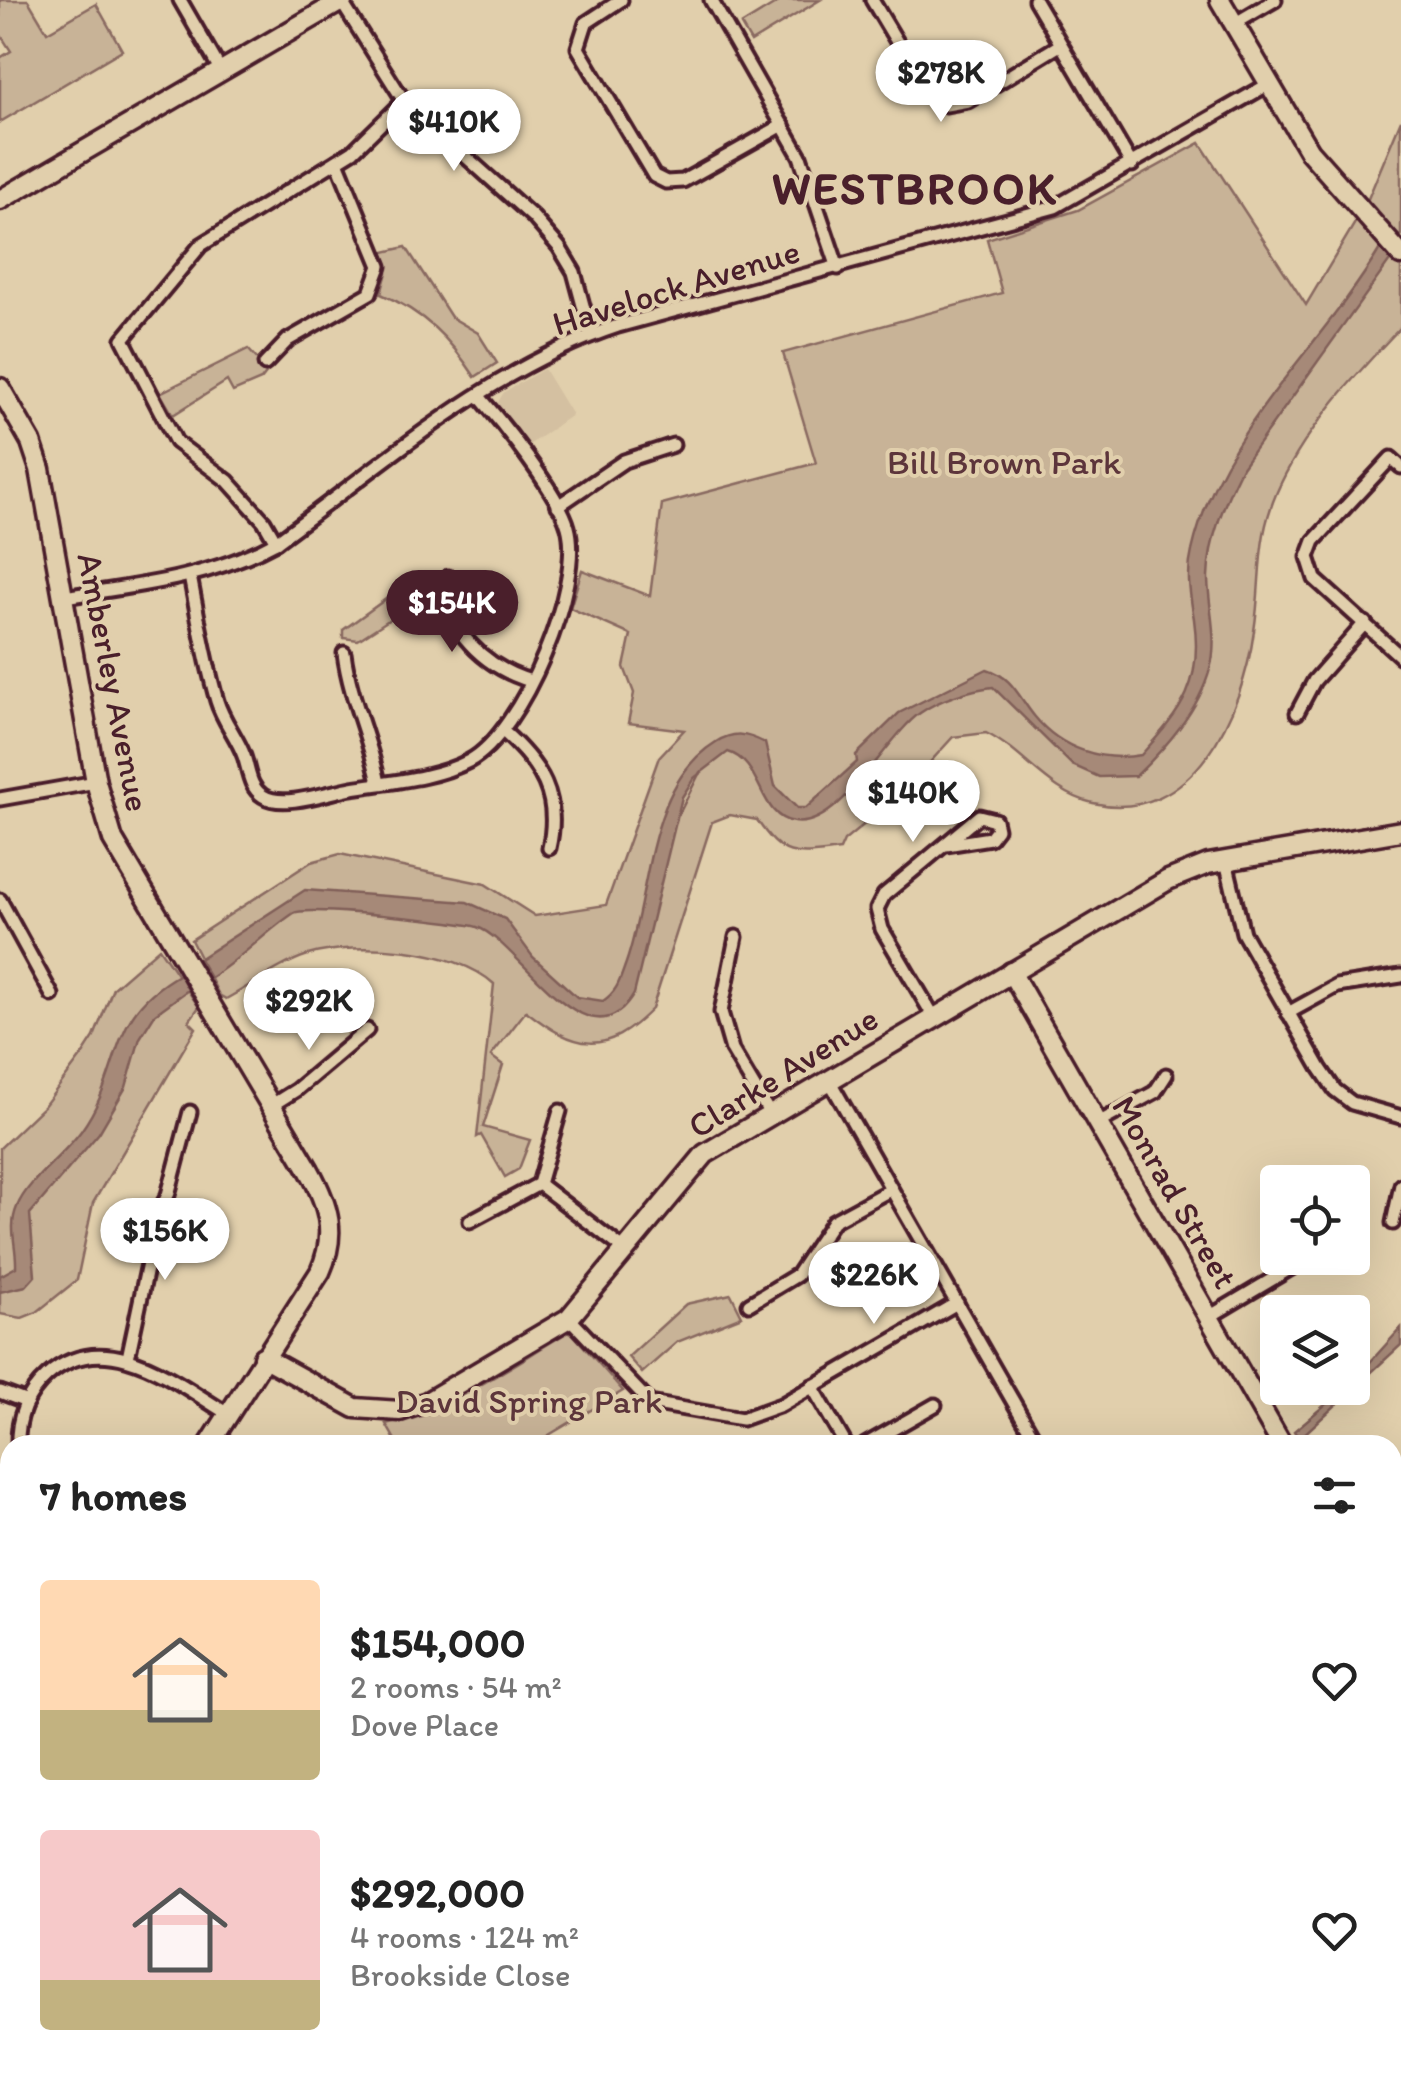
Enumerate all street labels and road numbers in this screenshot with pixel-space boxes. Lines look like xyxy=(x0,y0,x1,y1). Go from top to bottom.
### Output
street label: Havelock Avenue xyxy=(547,229,805,345)
street label: Amberley Avenue xyxy=(68,549,160,815)
street label: Clarke Avenue xyxy=(680,997,886,1147)
street label: Monrad Street xyxy=(1103,1088,1247,1296)

